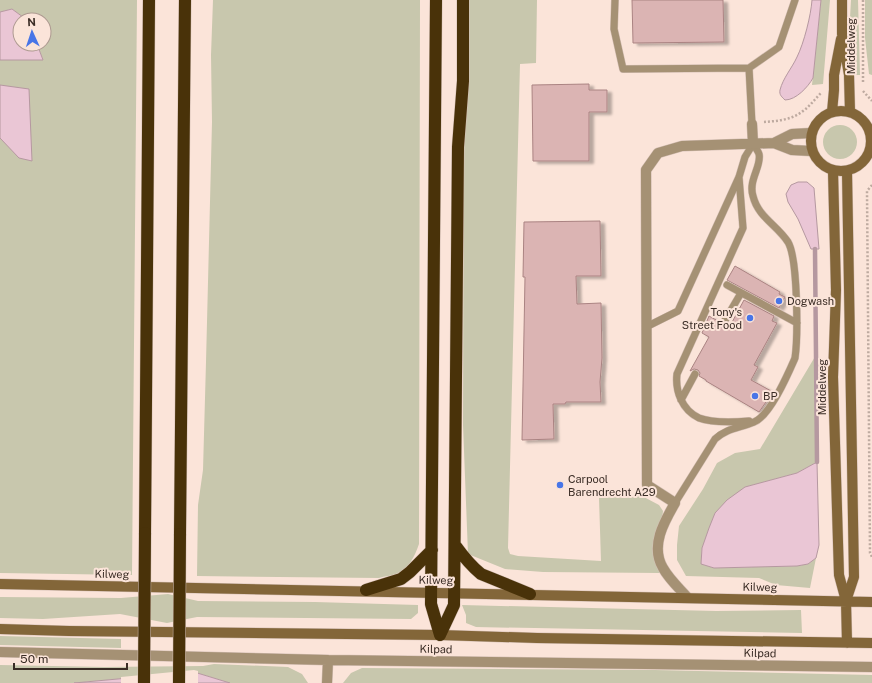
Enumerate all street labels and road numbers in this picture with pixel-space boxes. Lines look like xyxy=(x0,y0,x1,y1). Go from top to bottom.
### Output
street label: Middelweg xyxy=(845,18,857,74)
street label: Middelweg xyxy=(816,359,828,415)
street label: Kilweg xyxy=(94,568,130,580)
street label: Kilweg xyxy=(418,574,454,586)
street label: Kilweg xyxy=(742,581,778,593)
street label: Kilpad xyxy=(420,643,452,655)
street label: Kilpad xyxy=(744,647,776,659)

